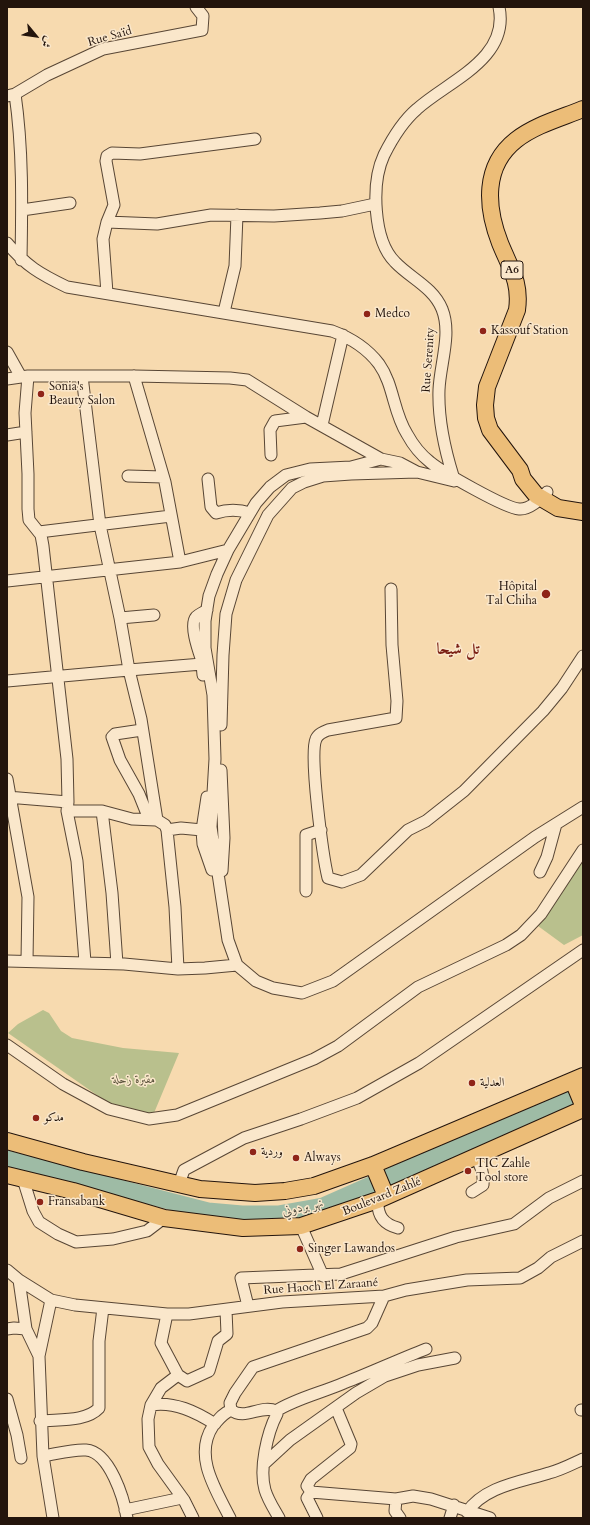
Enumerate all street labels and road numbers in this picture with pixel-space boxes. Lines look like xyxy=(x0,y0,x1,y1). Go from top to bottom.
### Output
street label: Rue Saïd xyxy=(86,24,134,50)
road number: A6 xyxy=(501,261,523,279)
street label: Rue Serenity xyxy=(420,327,438,393)
street label: Boulevard Zahlé xyxy=(340,1175,424,1219)
street label: Rue Haoch El Zaraané xyxy=(263,1276,379,1298)

